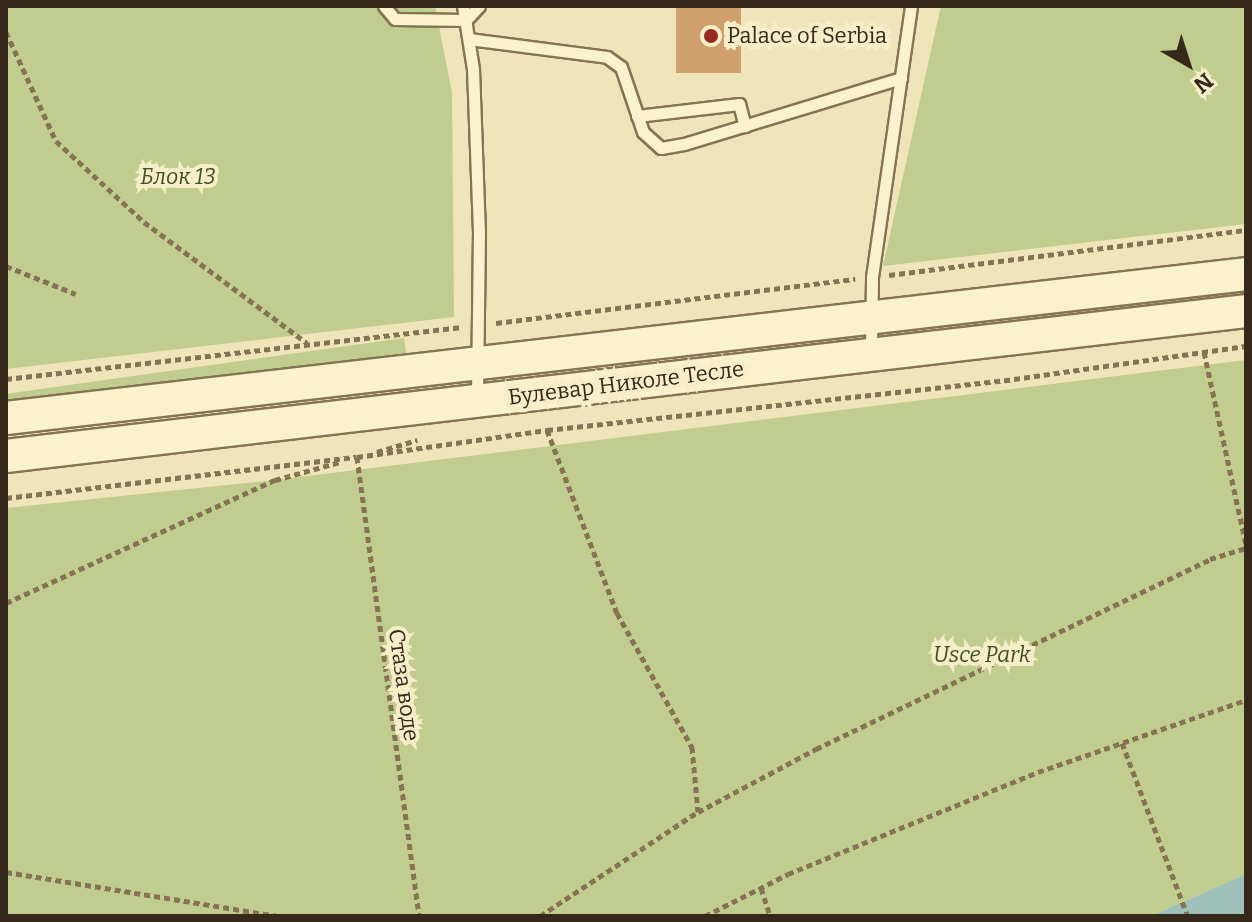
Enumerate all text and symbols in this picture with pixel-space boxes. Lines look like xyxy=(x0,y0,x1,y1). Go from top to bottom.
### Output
place label: Palace of Serbia xyxy=(727,23,887,49)
north arrow xyxy=(1148,24,1228,104)
marker: Palace of Serbia xyxy=(702,27,720,45)
text: N xyxy=(1188,67,1219,99)
park label: Блок 13 xyxy=(140,164,216,190)
street label: Булевар Николе Тесле xyxy=(507,355,745,411)
street label: Стаза воде xyxy=(383,627,425,743)
park label: Usce Park xyxy=(933,642,1031,668)

